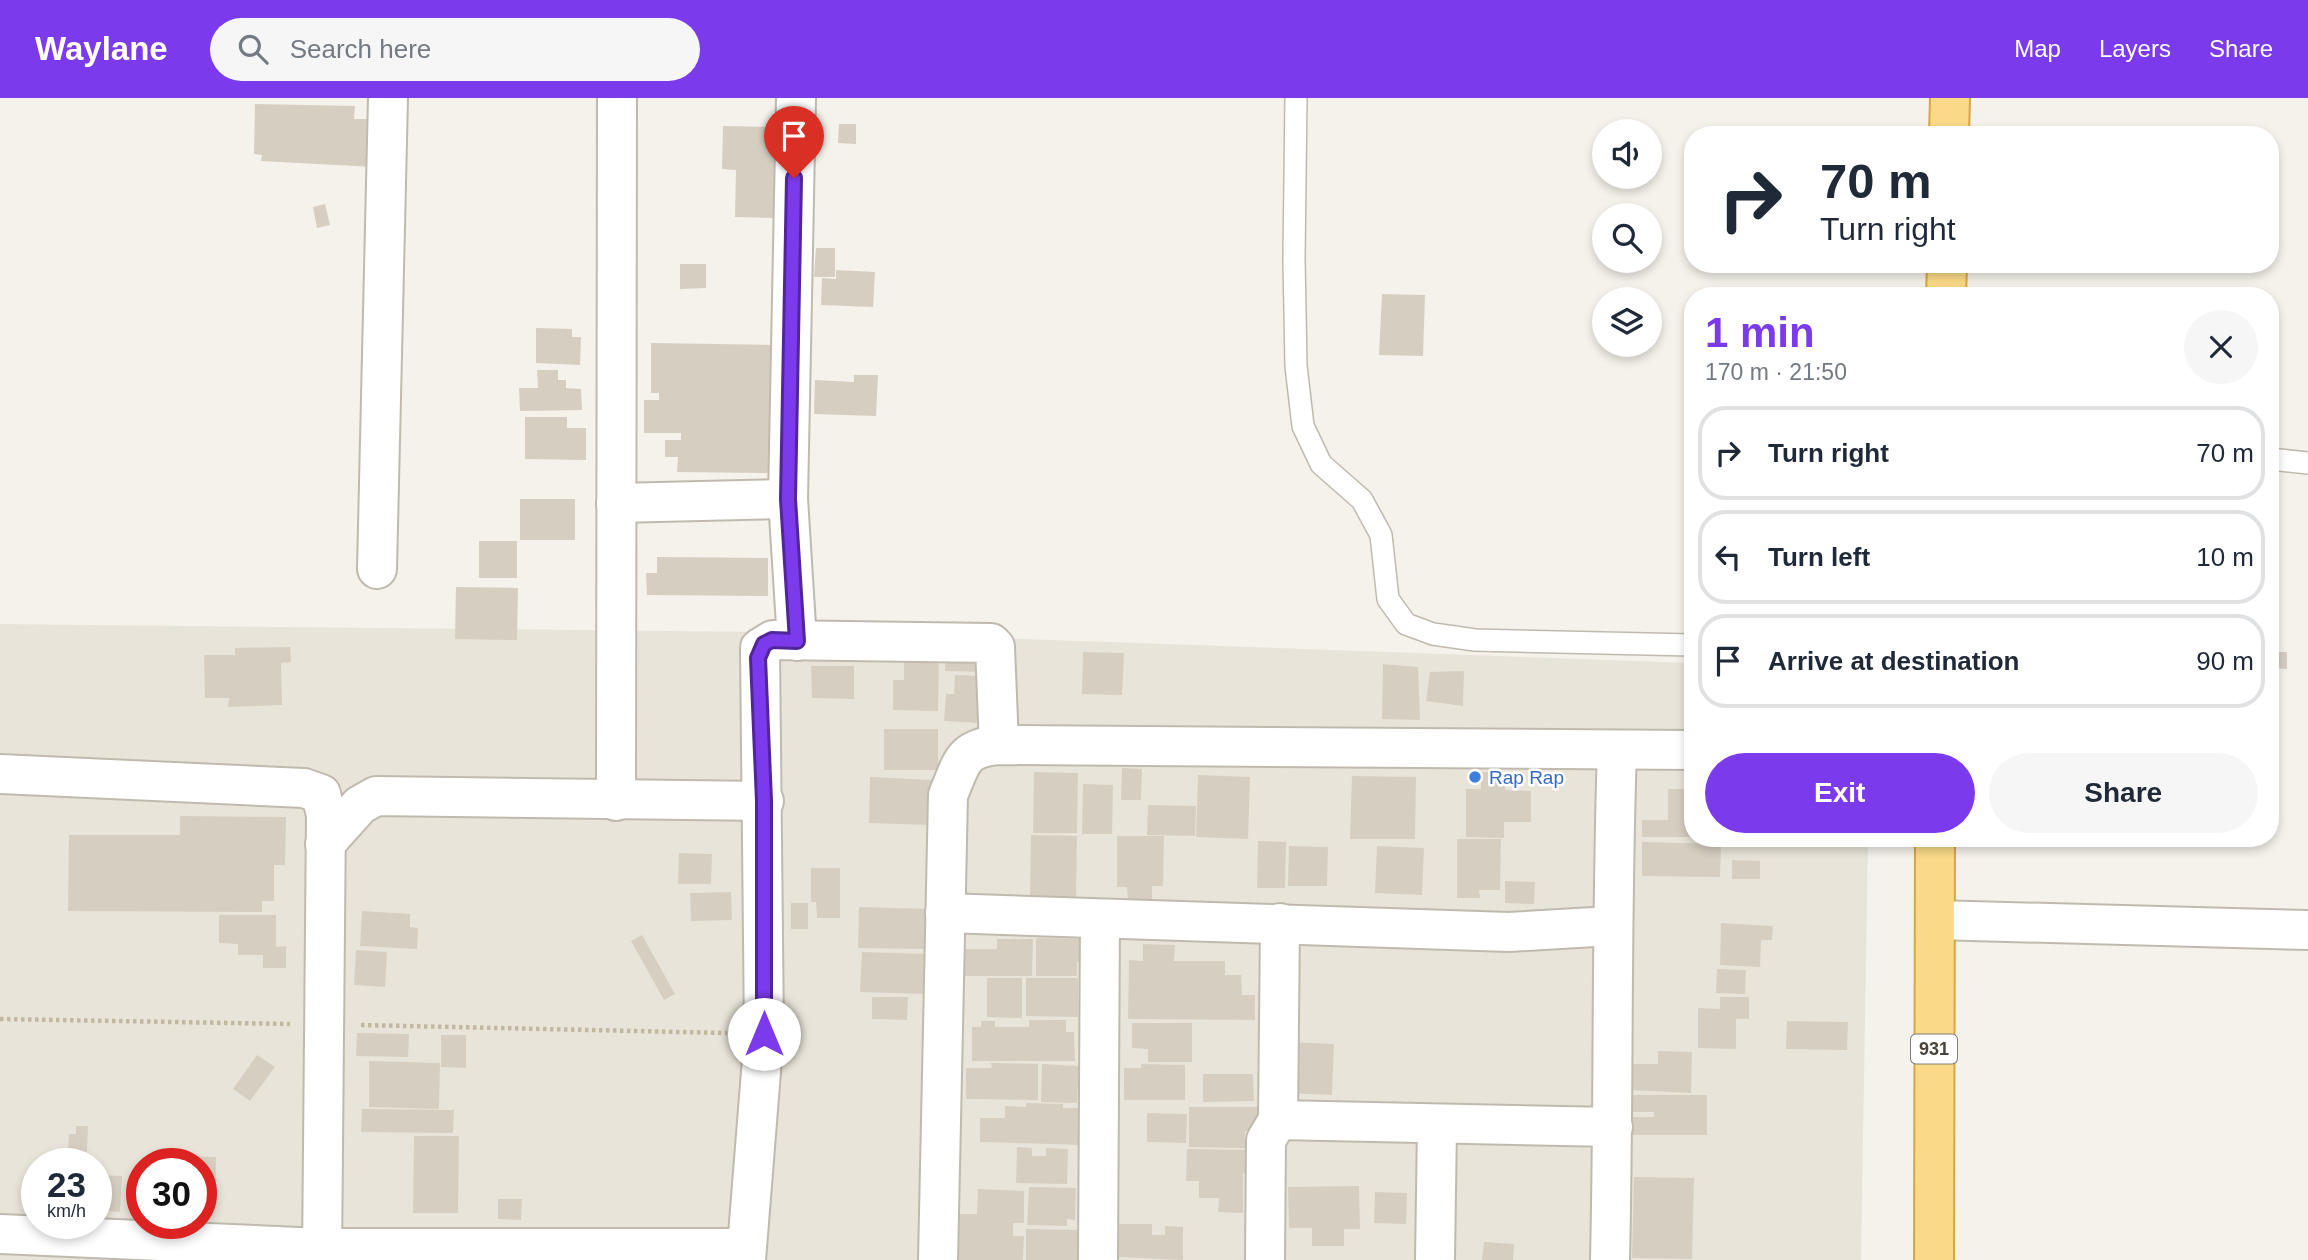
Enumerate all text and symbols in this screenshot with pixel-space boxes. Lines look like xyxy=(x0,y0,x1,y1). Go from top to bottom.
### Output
search box xyxy=(210,18,700,81)
text: Waylane xyxy=(35,30,168,67)
icon: search xyxy=(234,30,272,68)
text: Search here xyxy=(290,34,431,64)
text: Map xyxy=(2014,35,2061,62)
text: Layers xyxy=(2099,35,2171,62)
text: Share xyxy=(2209,35,2273,62)
pin xyxy=(764,106,824,178)
icon: arrive xyxy=(775,117,813,155)
map controls xyxy=(1592,119,1662,357)
button: sound xyxy=(1592,119,1662,189)
icon: right xyxy=(1705,154,1796,245)
text: 70 m xyxy=(1820,154,1932,208)
button: search xyxy=(1592,203,1662,273)
text: Turn right xyxy=(1820,211,1956,247)
button: layers xyxy=(1592,287,1662,357)
text: 1 min xyxy=(1705,309,1815,356)
button: close xyxy=(2184,310,2258,384)
text: 170 m · 21:50 xyxy=(1705,359,1847,385)
icon: right xyxy=(1709,434,1747,472)
text: Turn right xyxy=(1768,438,1889,468)
text: 70 m xyxy=(2196,438,2254,468)
icon: left xyxy=(1709,538,1747,576)
text: Turn left xyxy=(1768,542,1870,572)
text: 10 m xyxy=(2196,542,2254,572)
icon: arrive xyxy=(1709,642,1747,680)
text: Arrive at destination xyxy=(1768,646,2019,676)
text: 90 m xyxy=(2196,646,2254,676)
button: Exit xyxy=(1705,753,1975,833)
button: Share xyxy=(1989,753,2258,833)
place label: Rap Rap xyxy=(1489,767,1564,788)
marker: Rap Rap xyxy=(1467,769,1483,785)
position arrow xyxy=(727,997,801,1071)
road number: 931 xyxy=(1911,1034,1957,1064)
speed limit sign: 30 xyxy=(126,1148,217,1239)
text: 23 xyxy=(47,1165,86,1204)
text: km/h xyxy=(47,1201,86,1221)

